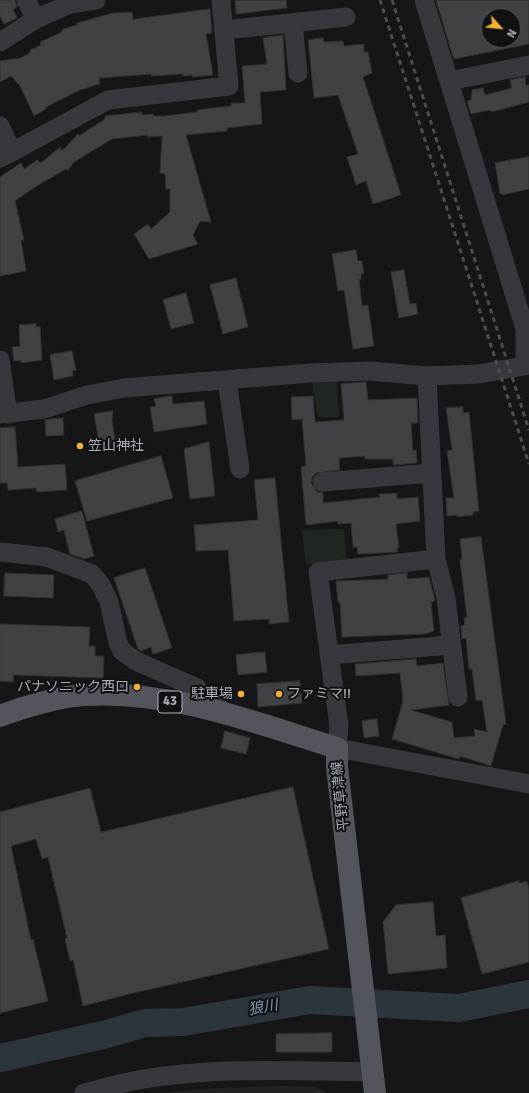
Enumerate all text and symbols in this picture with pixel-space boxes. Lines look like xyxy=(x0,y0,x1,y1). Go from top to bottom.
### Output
north arrow xyxy=(481,8,521,48)
text: N xyxy=(504,27,519,40)
place label: 笠山神社 xyxy=(88,438,144,454)
marker: 笠山神社 xyxy=(75,441,85,451)
place label: パナソニック西口 xyxy=(17,679,129,695)
marker: パナソニック西口 xyxy=(132,682,142,692)
place label: 駐車場 xyxy=(191,686,233,702)
place label: ファミマ!! xyxy=(287,686,351,702)
marker: 駐車場 xyxy=(236,689,246,699)
marker: ファミマ!! xyxy=(274,689,284,699)
road number: 43 xyxy=(158,691,182,713)
street label: 平野草津線 xyxy=(329,760,353,832)
water label: 狼川 xyxy=(247,997,279,1019)

